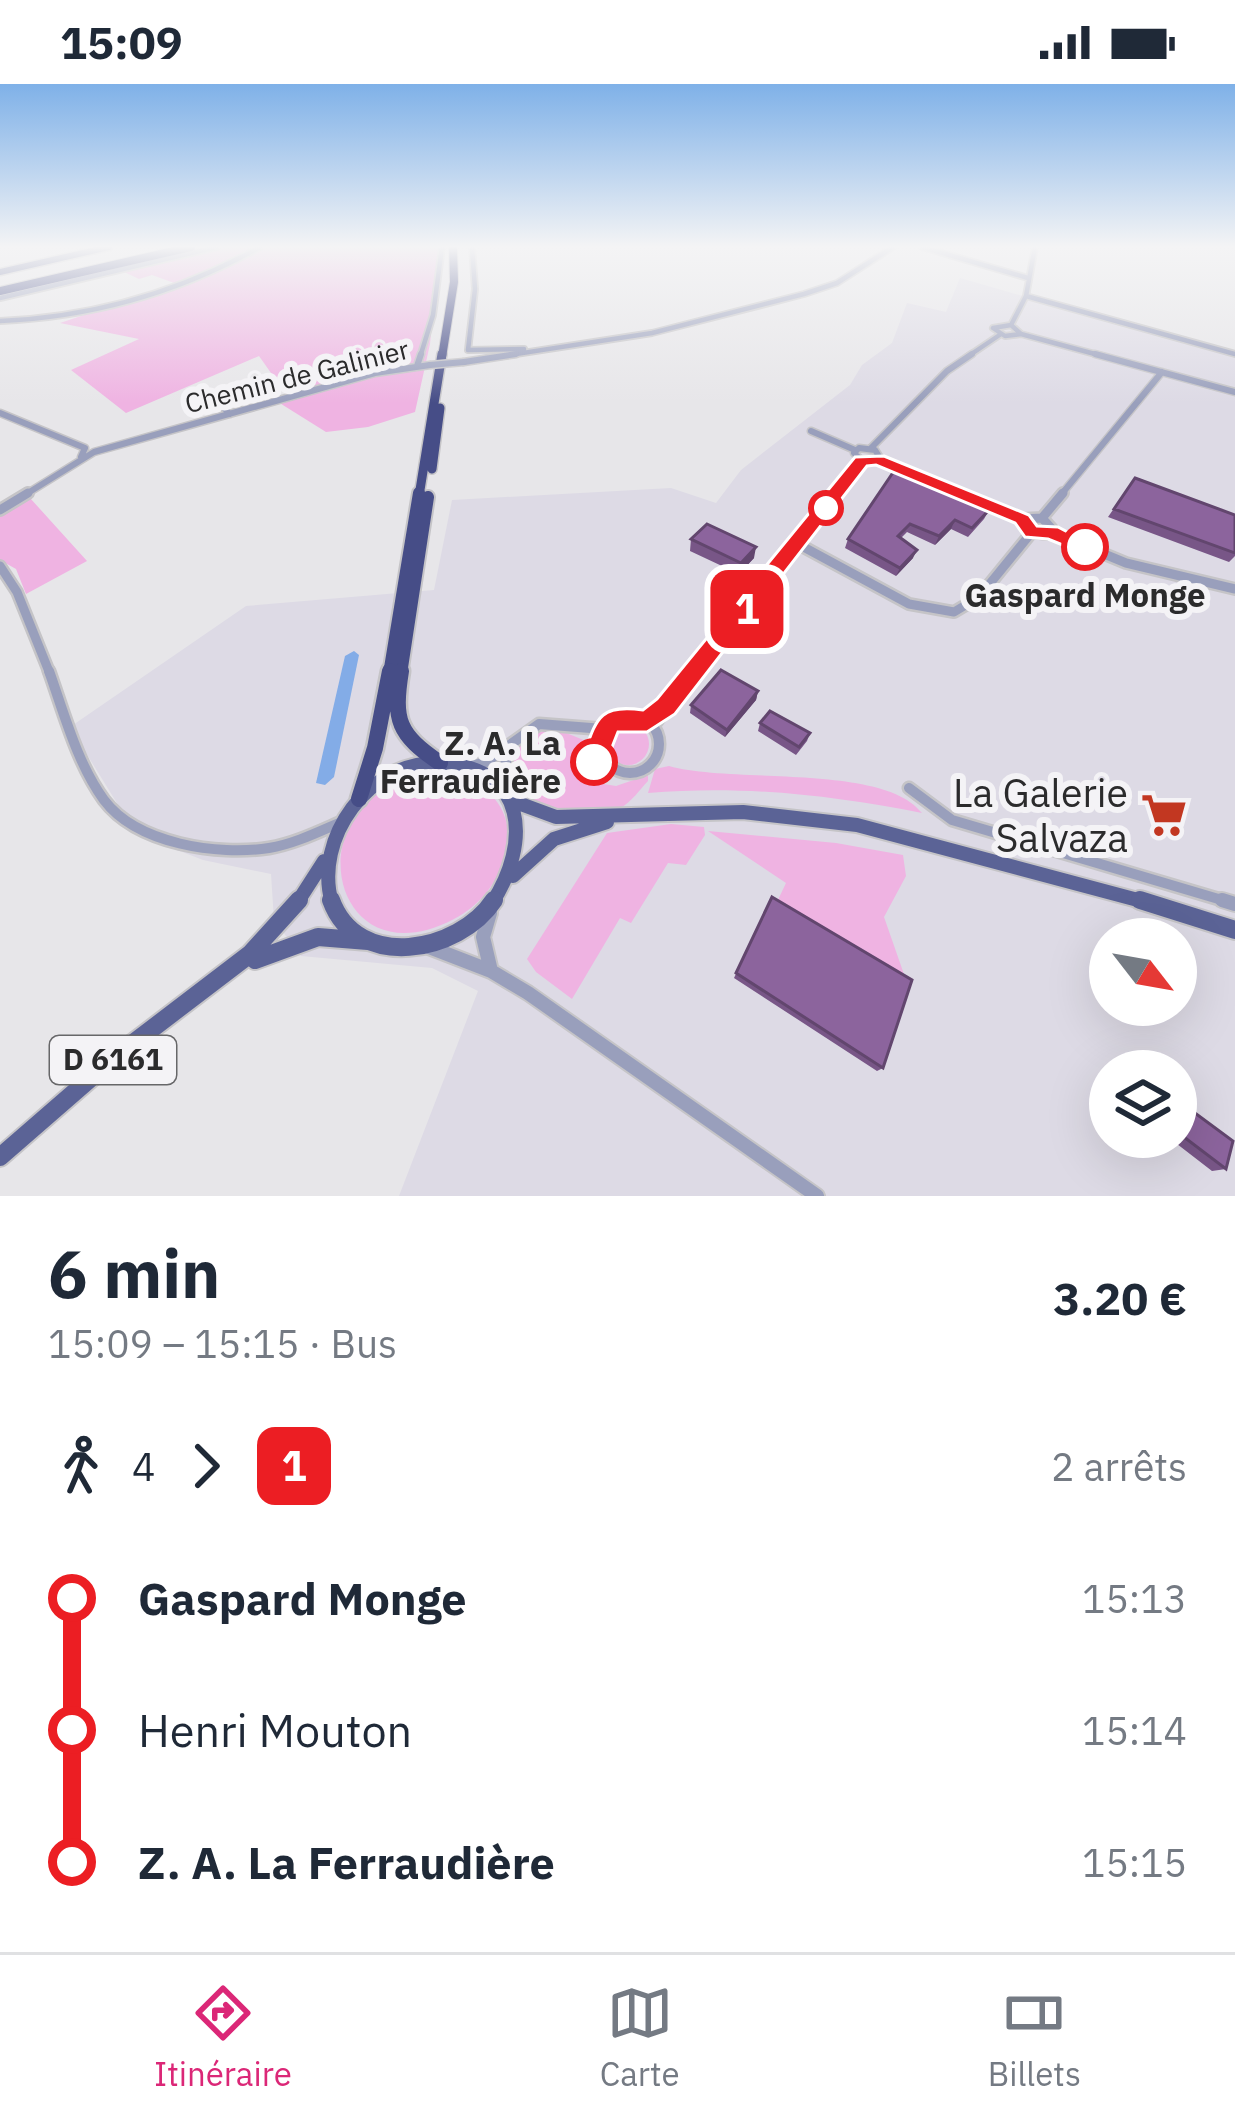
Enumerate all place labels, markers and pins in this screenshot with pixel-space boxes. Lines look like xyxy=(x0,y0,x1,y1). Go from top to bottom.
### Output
unlabelled marker xyxy=(810,492,842,524)
marker: Gaspard Monge xyxy=(1063,525,1107,569)
place label: Gaspard Monge xyxy=(965,573,1205,616)
place label: Z. A. La Ferraudière xyxy=(380,721,561,802)
marker: Z. A. La Ferraudière xyxy=(572,740,616,784)
place label: La Galerie Salvaza xyxy=(953,767,1128,863)
supermarket icon: La Galerie Salvaza xyxy=(1139,790,1189,840)

